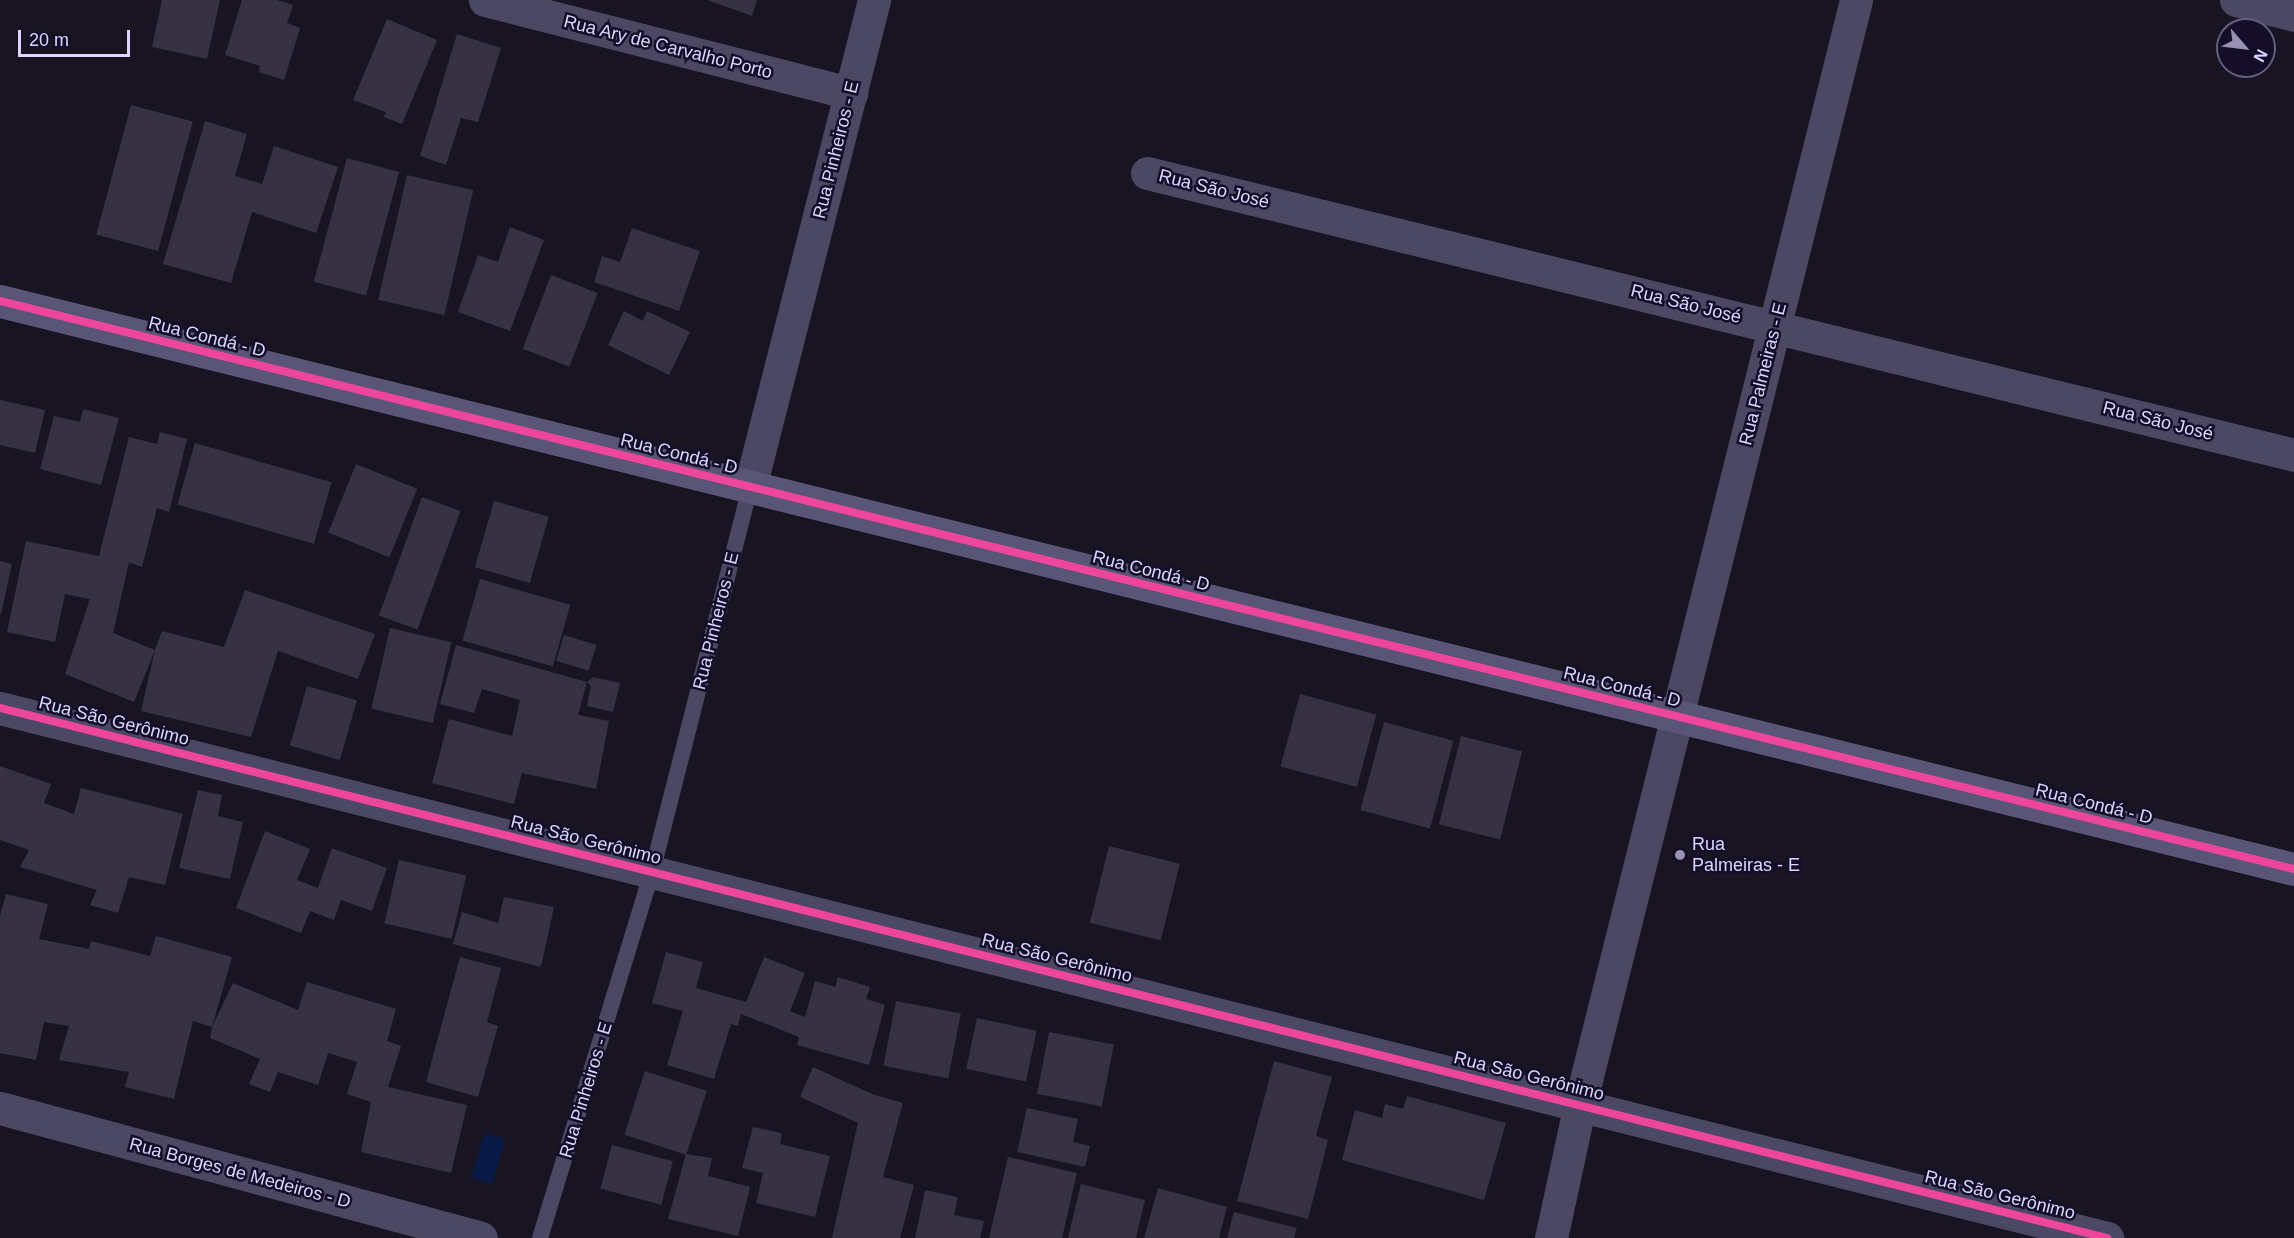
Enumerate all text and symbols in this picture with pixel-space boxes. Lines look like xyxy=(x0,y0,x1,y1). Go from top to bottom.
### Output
street label: Rua Ary de Carvalho Porto xyxy=(561,11,775,83)
scale bar xyxy=(21,18,134,56)
north arrow xyxy=(2216,18,2276,78)
text: 20 m xyxy=(29,30,69,50)
text: N xyxy=(2250,47,2271,65)
street label: Rua Pinheiros - E xyxy=(808,79,864,221)
street label: Rua São José xyxy=(1157,165,1271,213)
street label: Rua São José xyxy=(1629,280,1743,328)
street label: Rua Palmeiras - E xyxy=(1735,301,1791,447)
street label: Rua Condá - D xyxy=(146,312,268,362)
street label: Rua São José xyxy=(2101,397,2215,445)
street label: Rua Condá - D xyxy=(618,429,740,479)
street label: Rua Condá - D xyxy=(1090,546,1212,596)
street label: Rua Pinheiros - E xyxy=(688,550,744,692)
street label: Rua Condá - D xyxy=(1561,662,1683,712)
street label: Rua São Gerônimo xyxy=(37,692,191,750)
street label: Rua Condá - D xyxy=(2033,779,2155,829)
street label: Rua São Gerônimo xyxy=(509,811,663,869)
place label: Rua Palmeiras - E xyxy=(1692,834,1800,876)
marker: Rua Palmeiras - E xyxy=(1673,848,1687,862)
street label: Rua São Gerônimo xyxy=(980,929,1134,987)
street label: Rua Pinheiros - E xyxy=(555,1019,617,1161)
street label: Rua São Gerônimo xyxy=(1452,1047,1606,1105)
street label: Rua Borges de Medeiros - D xyxy=(127,1133,353,1213)
street label: Rua São Gerônimo xyxy=(1923,1166,2077,1224)

